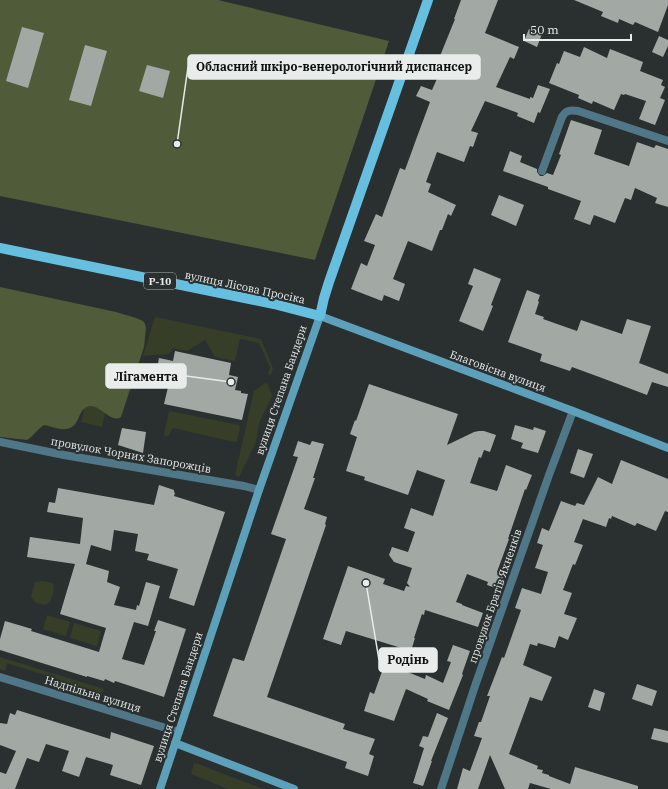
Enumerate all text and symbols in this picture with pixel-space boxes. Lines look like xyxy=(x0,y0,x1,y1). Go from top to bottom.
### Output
scale bar xyxy=(524,16,631,42)
text: 50 m xyxy=(530,22,559,37)
callout: Обласний шкіро-венерологічний диспансер xyxy=(188,55,480,79)
text: Обласний шкіро-венерологічний диспансер xyxy=(196,59,472,74)
street label: вулиця Лісова Просіка xyxy=(184,267,306,307)
road number: Р-10 xyxy=(144,273,176,289)
street label: вулиця Степана Бандери xyxy=(252,323,310,457)
street label: Благовісна вулиця xyxy=(448,347,548,395)
callout: Лігамента xyxy=(106,364,186,388)
text: Лігамента xyxy=(114,369,178,384)
street label: провулок Чорних Запорожців xyxy=(50,434,212,476)
street label: провулок Братів Яхненків xyxy=(465,527,525,665)
street label: вулиця Степана Бандери xyxy=(150,630,206,764)
callout: Родінь xyxy=(379,648,437,672)
text: Родінь xyxy=(387,652,429,667)
street label: Надпільна вулиця xyxy=(43,673,143,715)

